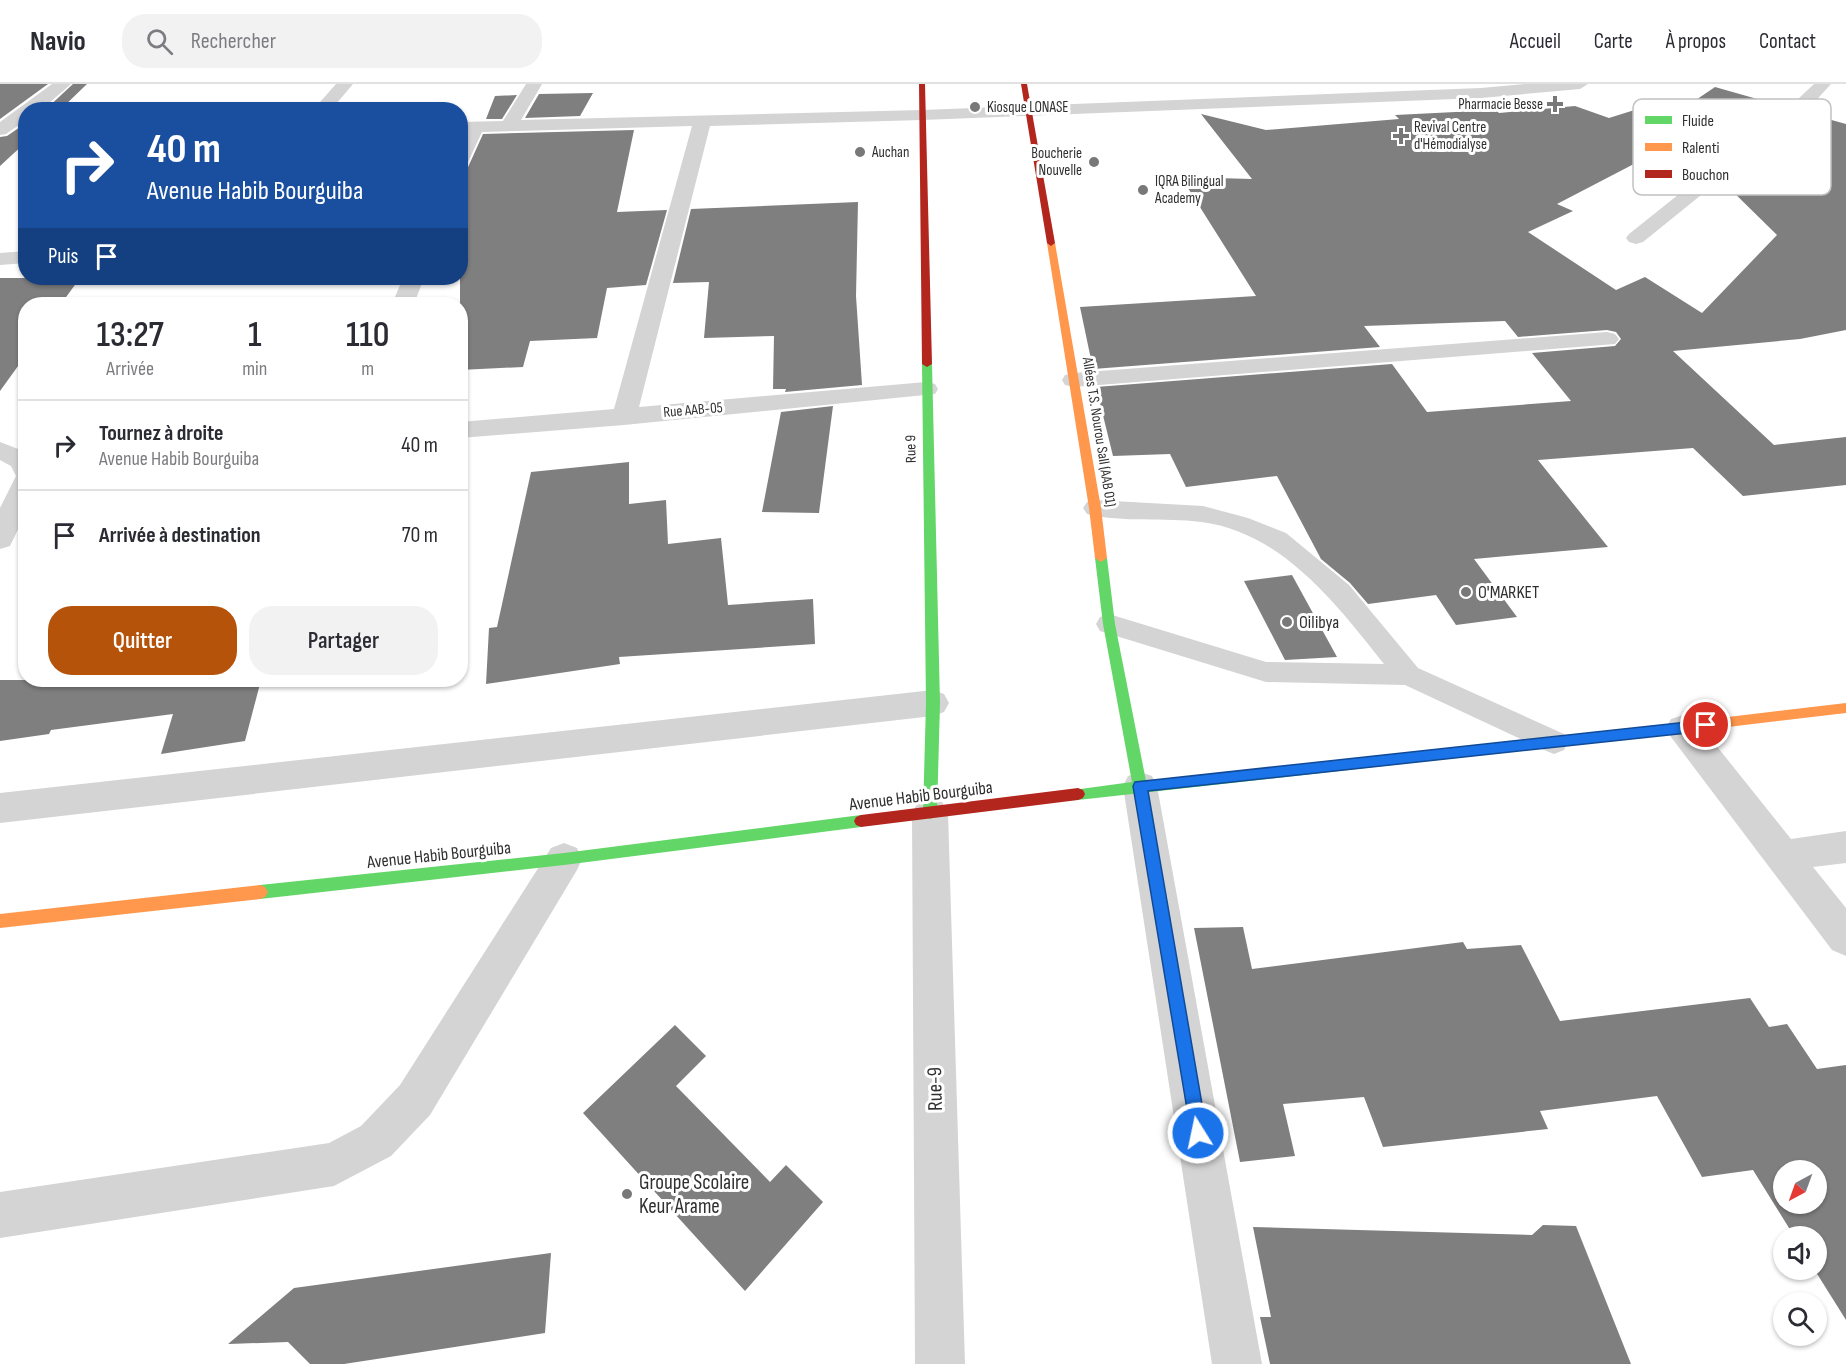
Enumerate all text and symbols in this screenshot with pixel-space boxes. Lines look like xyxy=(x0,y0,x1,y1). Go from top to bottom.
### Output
search box xyxy=(122,14,542,68)
text: Navio xyxy=(30,25,86,58)
icon: search xyxy=(143,25,176,58)
text: Rechercher xyxy=(191,28,276,55)
text: Accueil xyxy=(1510,29,1561,54)
text: Carte xyxy=(1594,29,1633,54)
text: À propos xyxy=(1666,29,1726,54)
text: Contact xyxy=(1759,29,1816,54)
place label: Pharmacie Besse xyxy=(1458,95,1543,114)
marker: Pharmacie Besse xyxy=(1548,97,1562,111)
place label: Kiosque LONASE xyxy=(987,98,1069,117)
legend xyxy=(1633,99,1831,195)
marker: Kiosque LONASE xyxy=(968,100,982,114)
text: Fluide xyxy=(1682,112,1714,131)
place label: Revival Centre d'Hémodialyse xyxy=(1414,118,1487,154)
text: 40 m xyxy=(147,124,221,175)
icon: right xyxy=(48,126,126,204)
marker: Revival Centre d'Hémodialyse xyxy=(1392,127,1410,145)
text: Ralenti xyxy=(1682,139,1720,158)
place label: Auchan xyxy=(871,143,909,162)
place label: Boucherie Nouvelle xyxy=(1031,144,1082,180)
marker: Auchan xyxy=(853,145,867,159)
marker: Boucherie Nouvelle xyxy=(1087,155,1101,169)
text: Bouchon xyxy=(1682,166,1729,185)
place label: IQRA Bilingual Academy xyxy=(1154,172,1224,208)
text: Avenue Habib Bourguiba xyxy=(147,175,363,207)
marker: IQRA Bilingual Academy xyxy=(1136,183,1150,197)
icon: arrive xyxy=(90,240,123,273)
text: Puis xyxy=(48,243,78,270)
text: 13:27 xyxy=(97,314,164,357)
text: 1 xyxy=(248,314,262,357)
text: 110 xyxy=(346,314,389,357)
street label: Allées T.S. Nourou Sall (AAB 01) xyxy=(1078,355,1120,508)
text: Arrivée xyxy=(106,357,154,381)
text: min xyxy=(242,357,267,381)
text: m xyxy=(361,357,374,381)
street label: Rue AAB-05 xyxy=(662,398,724,422)
text: Tournez à droite xyxy=(99,420,224,447)
icon: right xyxy=(48,429,81,462)
text: 40 m xyxy=(401,432,438,459)
street label: Rue 9 xyxy=(901,435,921,463)
text: Avenue Habib Bourguiba xyxy=(99,447,259,471)
icon: arrive xyxy=(48,519,81,552)
text: Arrivée à destination xyxy=(99,522,261,549)
text: 70 m xyxy=(402,522,438,549)
place label: O'MARKET xyxy=(1478,582,1539,603)
marker: O'MARKET xyxy=(1459,585,1473,599)
button: Quitter xyxy=(48,606,237,675)
button: Partager xyxy=(249,606,438,675)
place label: Oilibya xyxy=(1299,612,1339,633)
marker: Oilibya xyxy=(1280,615,1294,629)
pin xyxy=(1680,699,1731,750)
icon: arrive xyxy=(1689,708,1722,741)
street label: Avenue Habib Bourguiba xyxy=(847,777,994,815)
street label: Avenue Habib Bourguiba xyxy=(365,837,512,873)
street label: Rue-9 xyxy=(922,1067,948,1111)
position arrow xyxy=(1166,1101,1230,1165)
north arrow xyxy=(1773,1160,1827,1214)
map controls xyxy=(1773,1160,1827,1346)
place label: Groupe Scolaire Keur Arame xyxy=(639,1170,749,1219)
marker: Groupe Scolaire Keur Arame xyxy=(620,1187,634,1201)
button: sound xyxy=(1773,1226,1827,1280)
button: search xyxy=(1773,1292,1827,1346)

